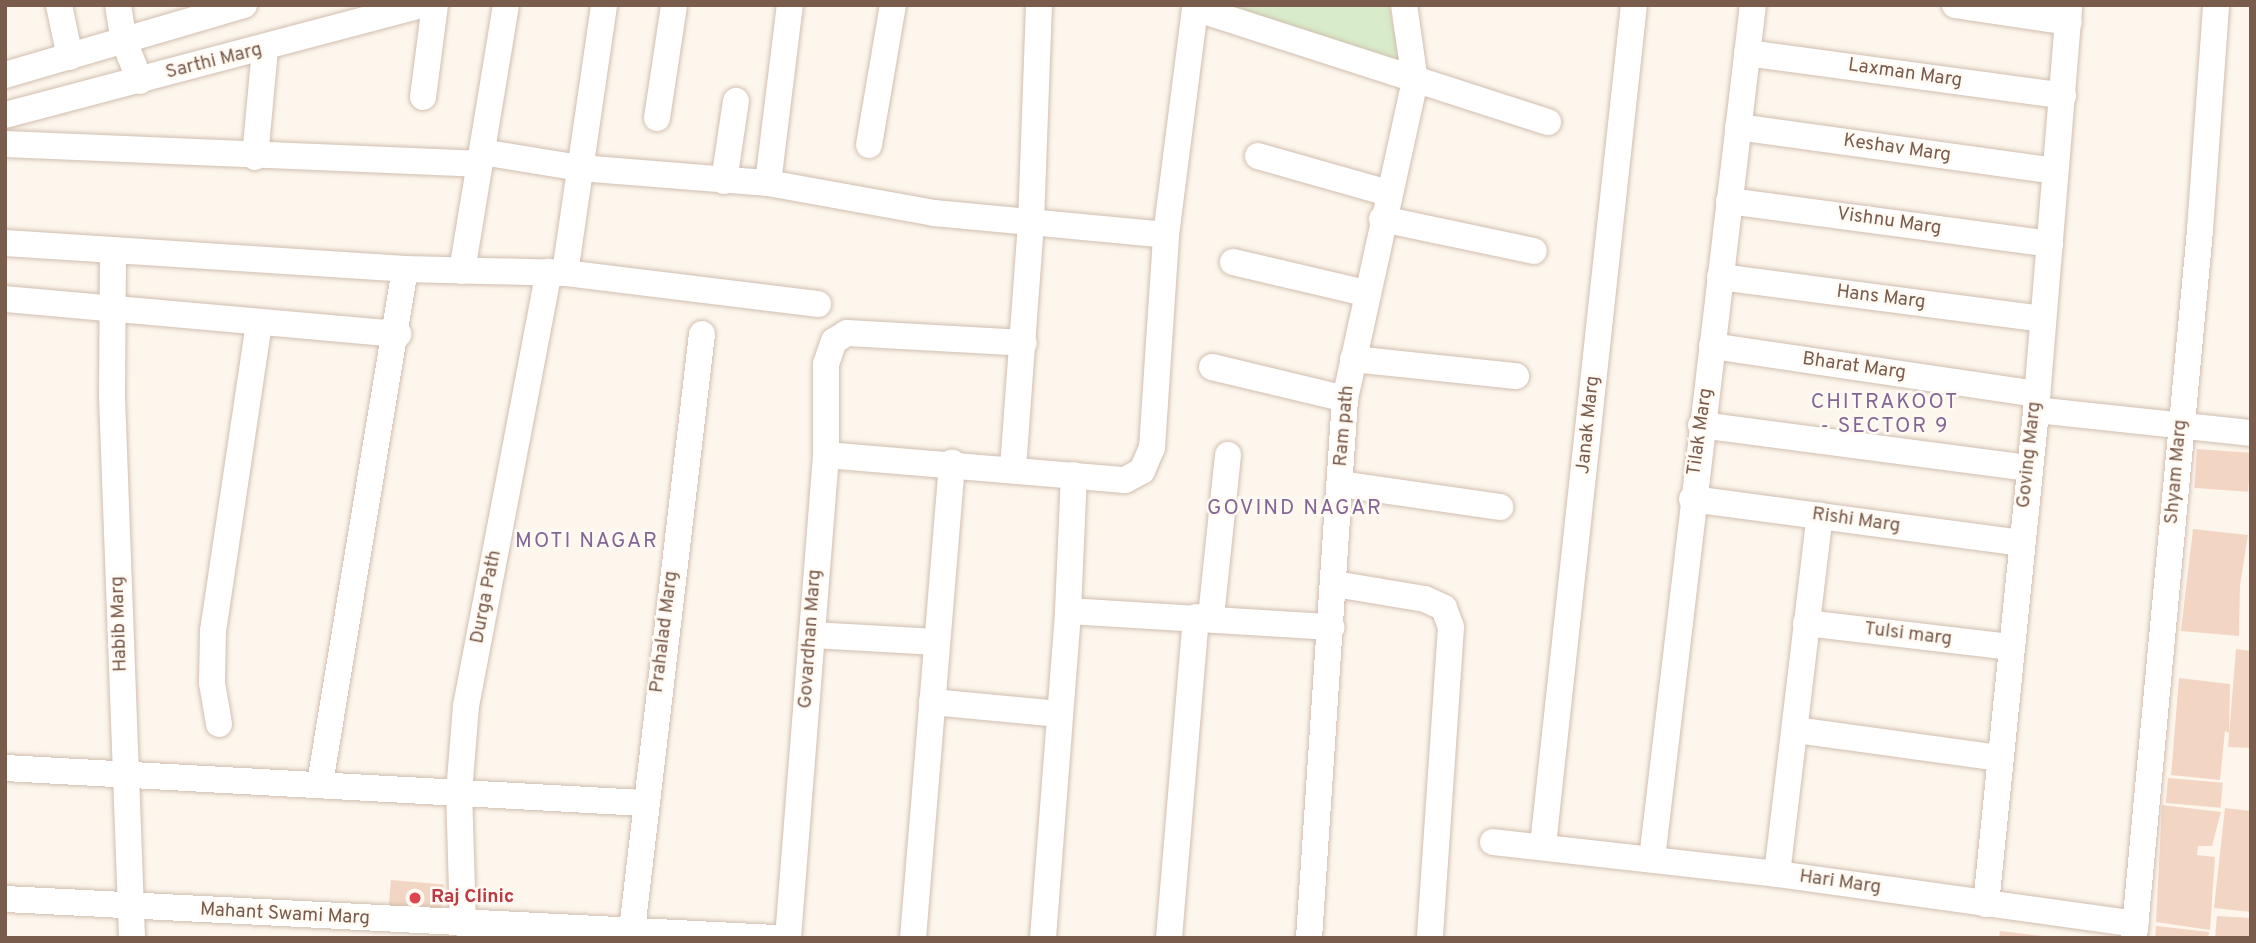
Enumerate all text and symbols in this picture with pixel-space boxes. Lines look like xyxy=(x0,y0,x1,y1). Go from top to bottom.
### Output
street label: Sarthi Marg xyxy=(163,39,265,85)
street label: Laxman Marg xyxy=(1846,55,1964,93)
street label: Keshav Marg xyxy=(1842,130,1952,168)
street label: Vishnu Marg xyxy=(1835,203,1943,241)
street label: Hans Marg xyxy=(1835,281,1927,315)
street label: Bharat Marg xyxy=(1801,348,1907,386)
street label: Janak Marg xyxy=(1573,375,1605,475)
street label: Ram path xyxy=(1330,384,1360,468)
street label: Tilak Marg xyxy=(1684,387,1718,477)
district label: CHITRAKOOT - SECTOR 9 xyxy=(1812,390,1958,440)
street label: Goving Marg xyxy=(2013,401,2047,509)
street label: Shyam Marg xyxy=(2161,419,2193,525)
district label: GOVIND NAGAR xyxy=(1209,496,1381,522)
street label: Rishi Marg xyxy=(1810,504,1902,538)
district label: MOTI NAGAR xyxy=(516,529,658,555)
street label: Durga Path xyxy=(467,548,507,646)
street label: Govardhan Marg xyxy=(795,569,827,709)
street label: Prahalad Marg xyxy=(646,570,684,694)
street label: Habib Marg xyxy=(107,576,133,672)
street label: Tulsi marg xyxy=(1863,618,1953,652)
street label: Hari Marg xyxy=(1798,866,1882,900)
place label: Raj Clinic xyxy=(431,887,514,909)
marker: Raj Clinic xyxy=(405,888,425,908)
street label: Mahant Swami Marg xyxy=(199,899,371,931)

